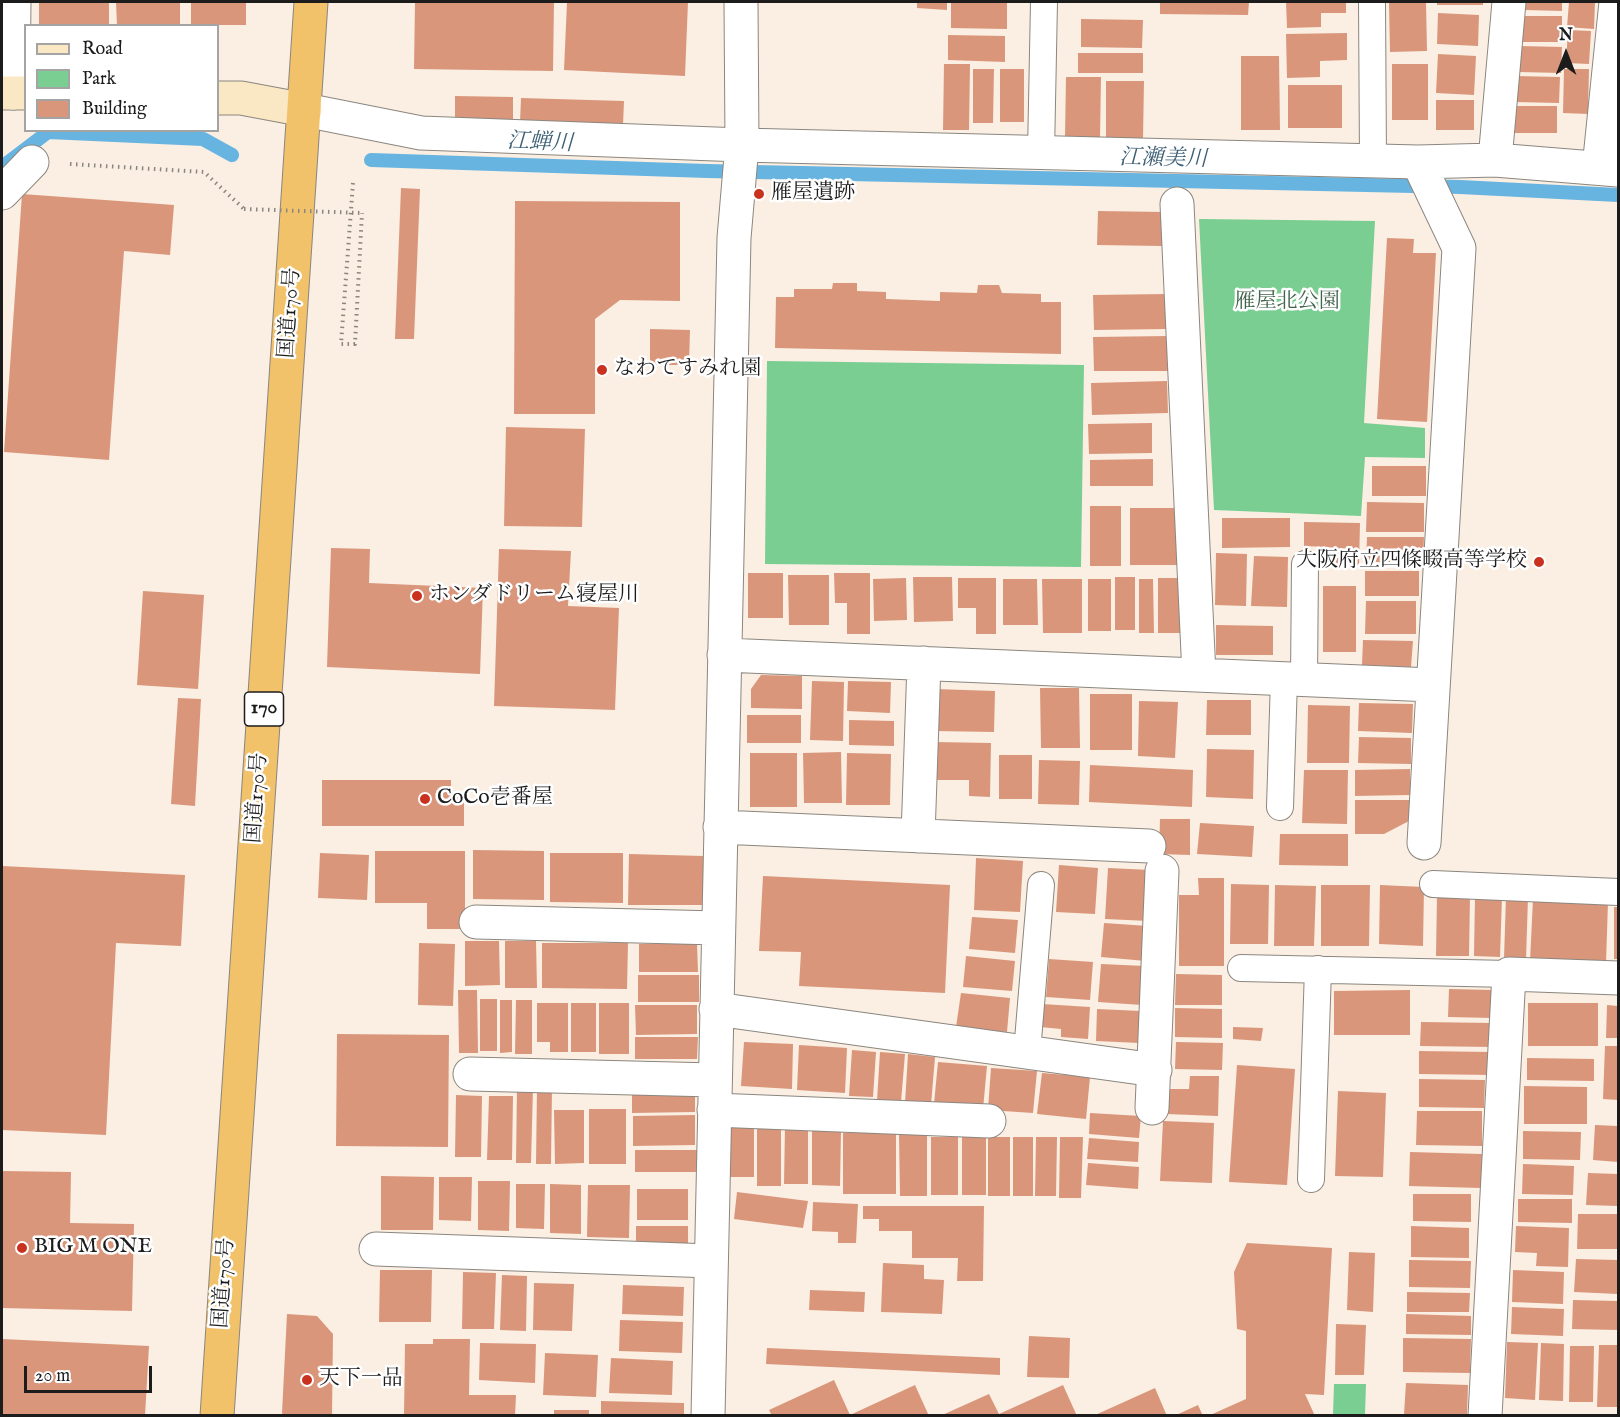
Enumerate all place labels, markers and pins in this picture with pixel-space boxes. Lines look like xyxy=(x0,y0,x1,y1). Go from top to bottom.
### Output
place label: 雁屋遺跡 xyxy=(771,181,855,207)
marker: 雁屋遺跡 xyxy=(752,187,766,201)
place label: なわてすみれ園 xyxy=(614,357,761,383)
marker: なわてすみれ園 xyxy=(595,363,609,377)
place label: 大阪府立四條畷高等学校 xyxy=(1296,549,1527,575)
marker: 大阪府立四條畷高等学校 xyxy=(1532,555,1546,569)
place label: ホンダドリーム寝屋川 xyxy=(429,583,639,609)
marker: ホンダドリーム寝屋川 xyxy=(410,589,424,603)
place label: CoCo壱番屋 xyxy=(437,786,553,812)
marker: CoCo壱番屋 xyxy=(418,792,432,806)
place label: BIG M ONE xyxy=(34,1235,152,1261)
marker: BIG M ONE xyxy=(15,1241,29,1255)
place label: 天下一品 xyxy=(319,1367,403,1393)
marker: 天下一品 xyxy=(300,1373,314,1387)

